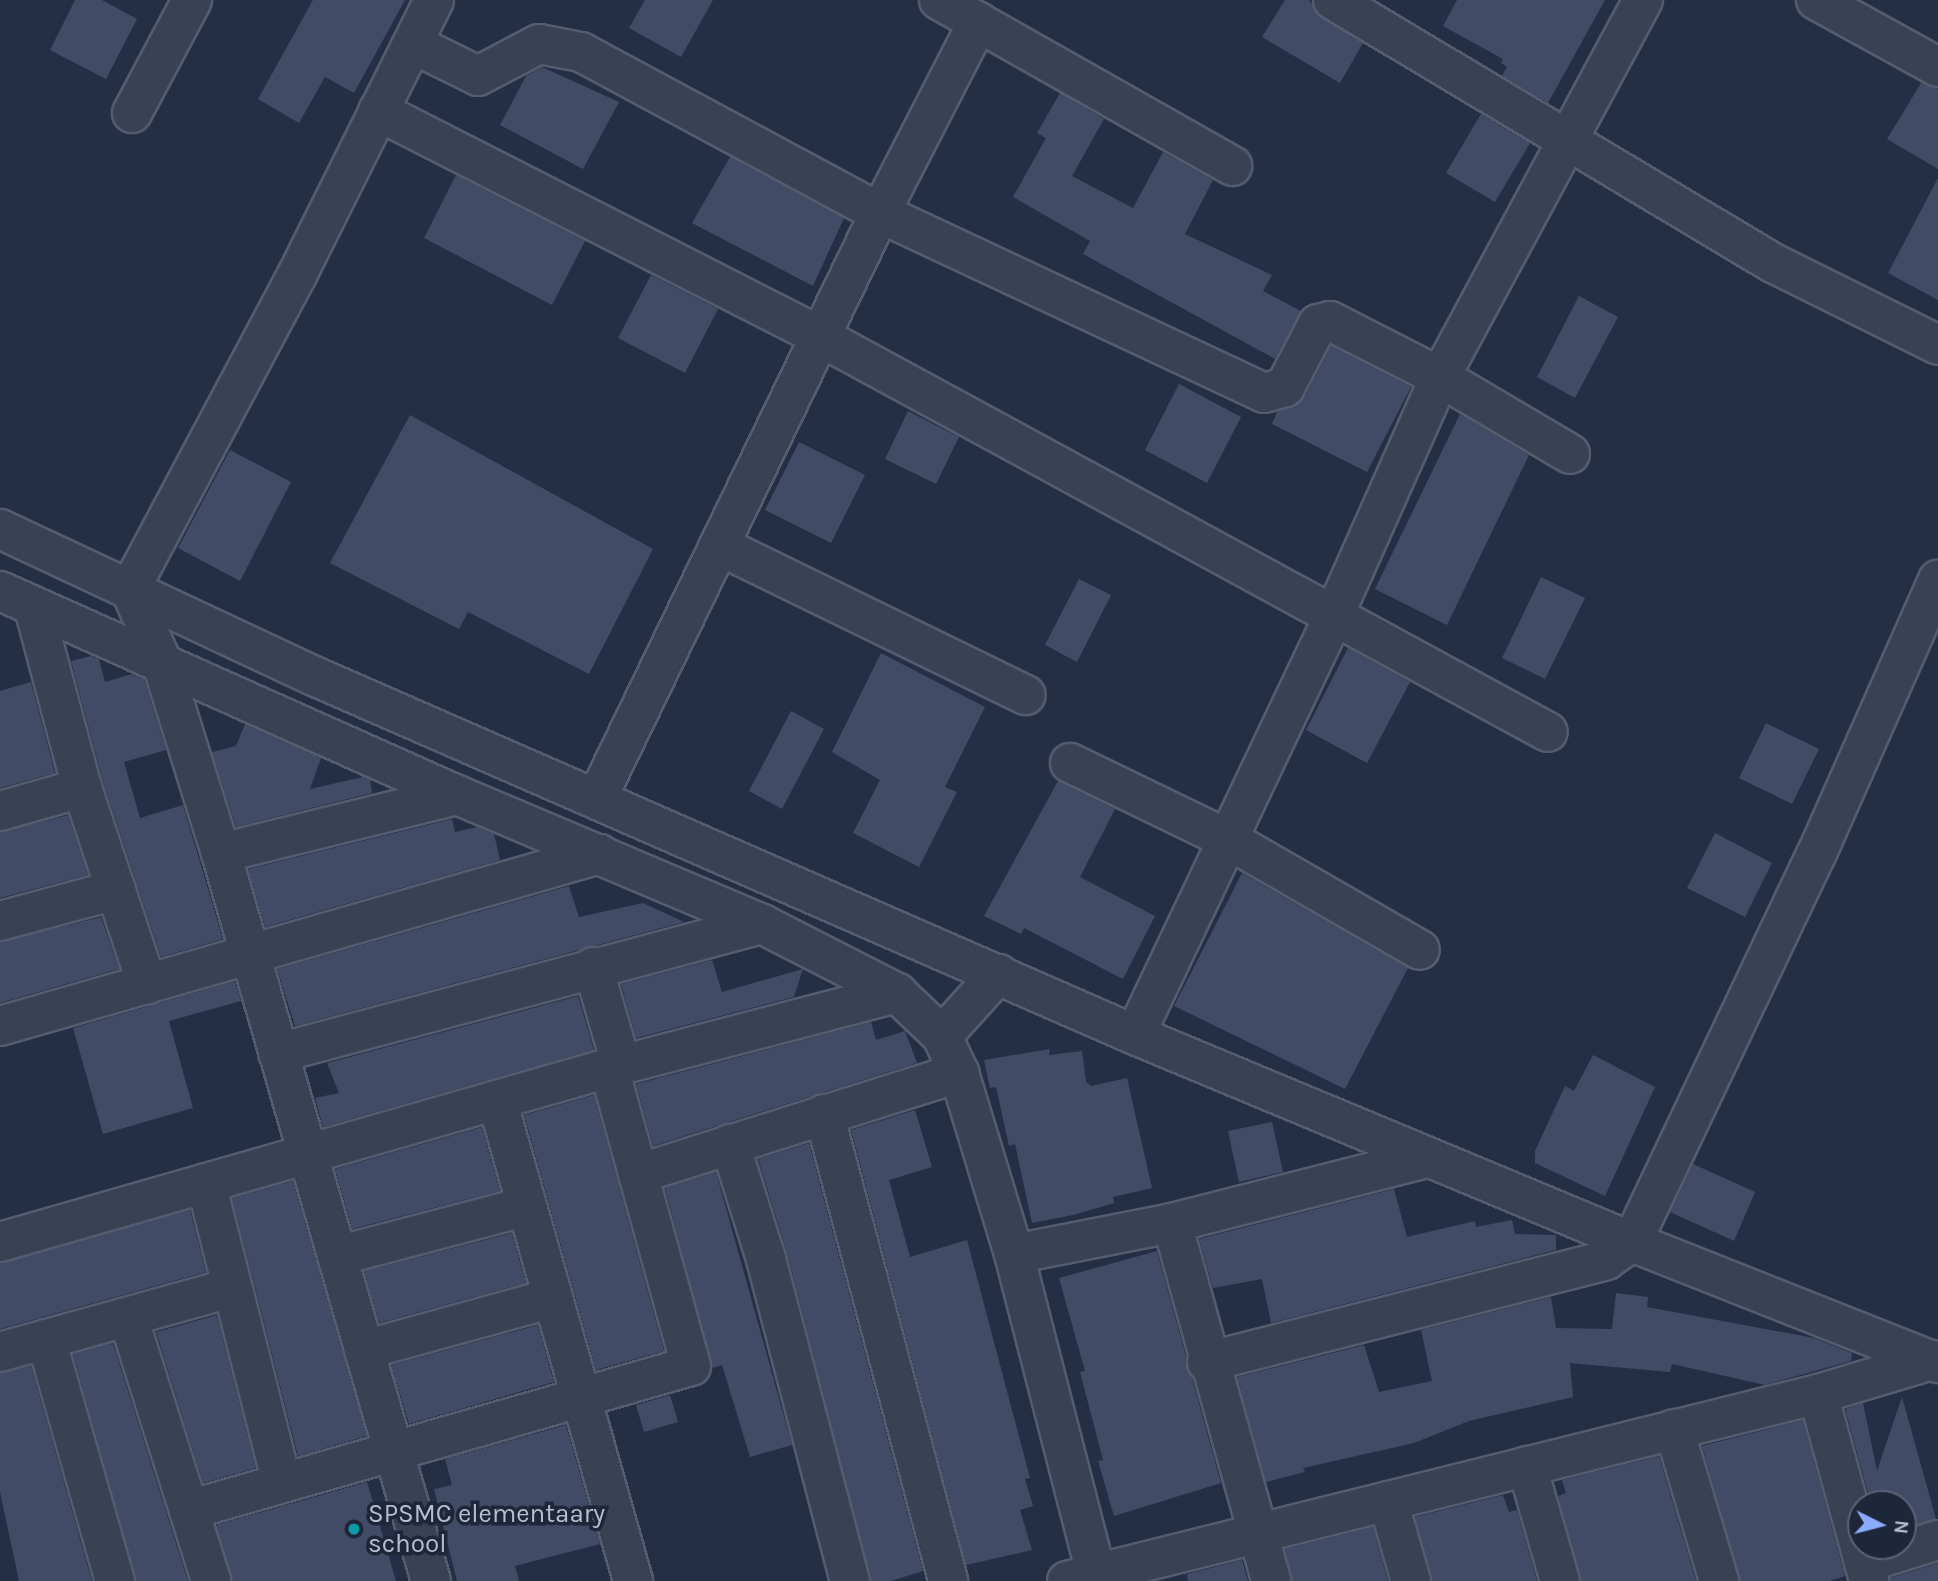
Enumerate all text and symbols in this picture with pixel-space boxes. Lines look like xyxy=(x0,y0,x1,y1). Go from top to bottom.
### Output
north arrow xyxy=(1847,1490,1917,1560)
place label: SPSMC elementaary school xyxy=(368,1498,605,1560)
text: N xyxy=(1889,1519,1913,1535)
marker: SPSMC elementaary school xyxy=(346,1521,362,1537)

